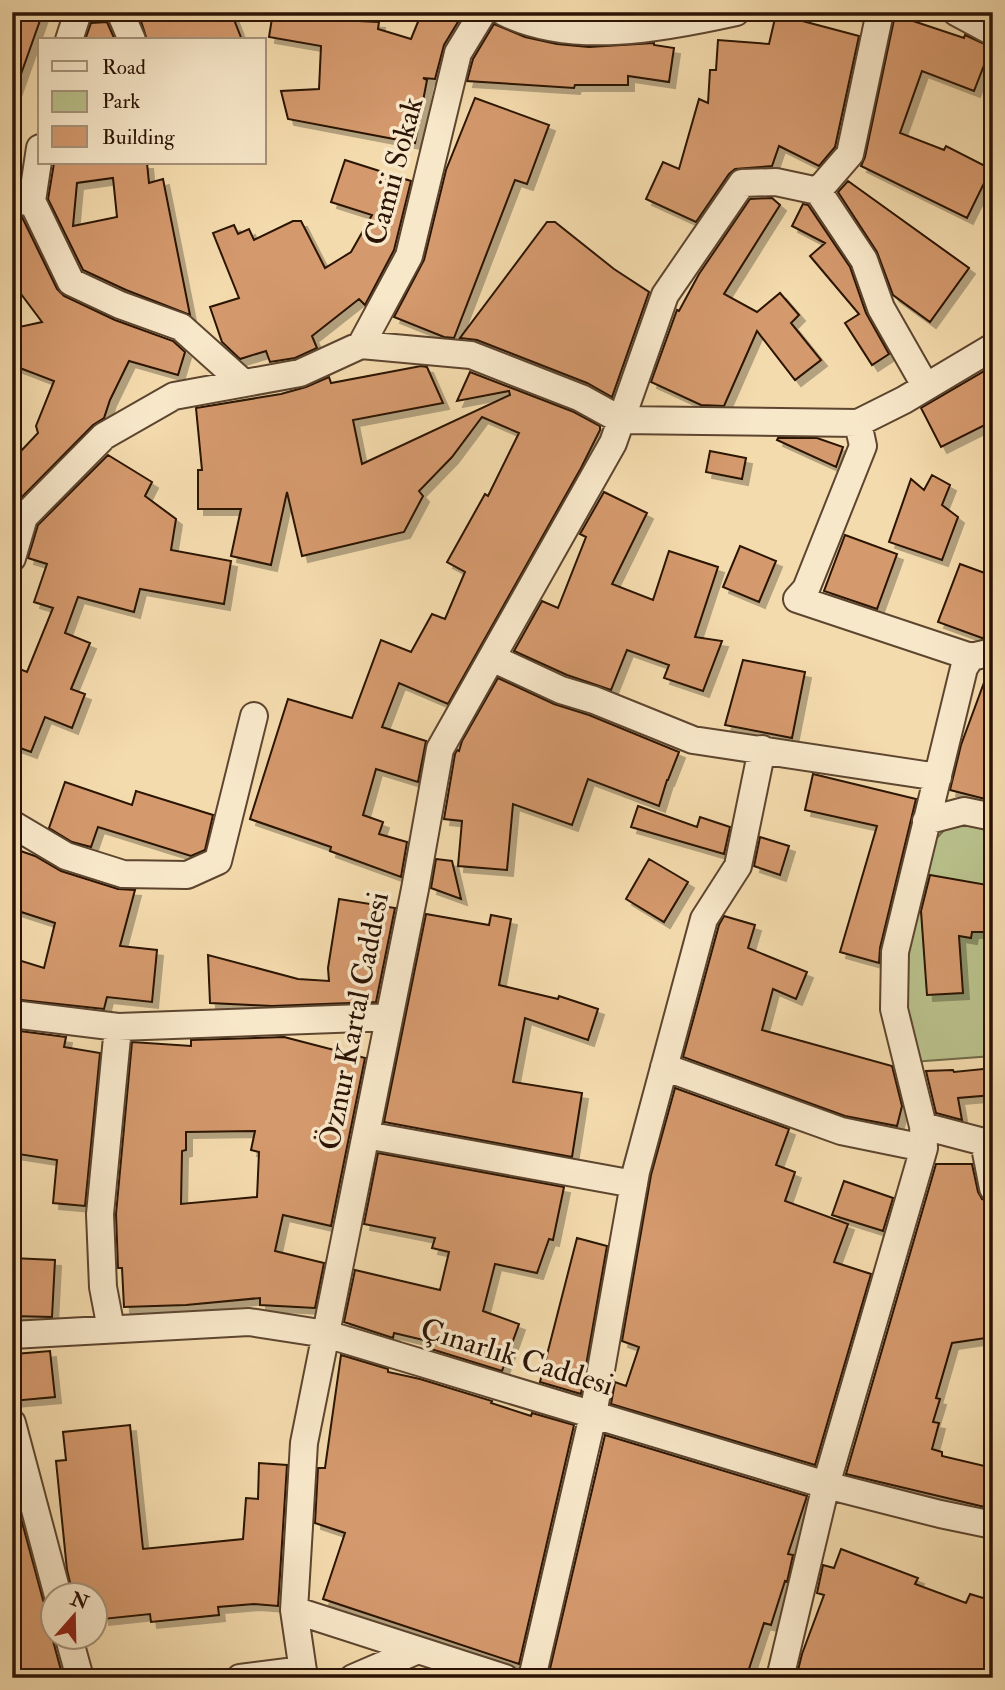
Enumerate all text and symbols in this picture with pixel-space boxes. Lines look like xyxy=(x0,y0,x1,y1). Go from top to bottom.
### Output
legend xyxy=(38,38,266,164)
text: Road xyxy=(102,54,147,81)
text: Park xyxy=(102,88,140,115)
street label: Camii Sokak xyxy=(357,93,431,249)
text: Building xyxy=(102,124,175,151)
street label: Öznur Kartal Caddesi xyxy=(311,889,397,1153)
street label: Çınarlık Caddesi xyxy=(416,1310,618,1404)
north arrow xyxy=(38,1582,108,1652)
text: N xyxy=(66,1586,92,1615)

